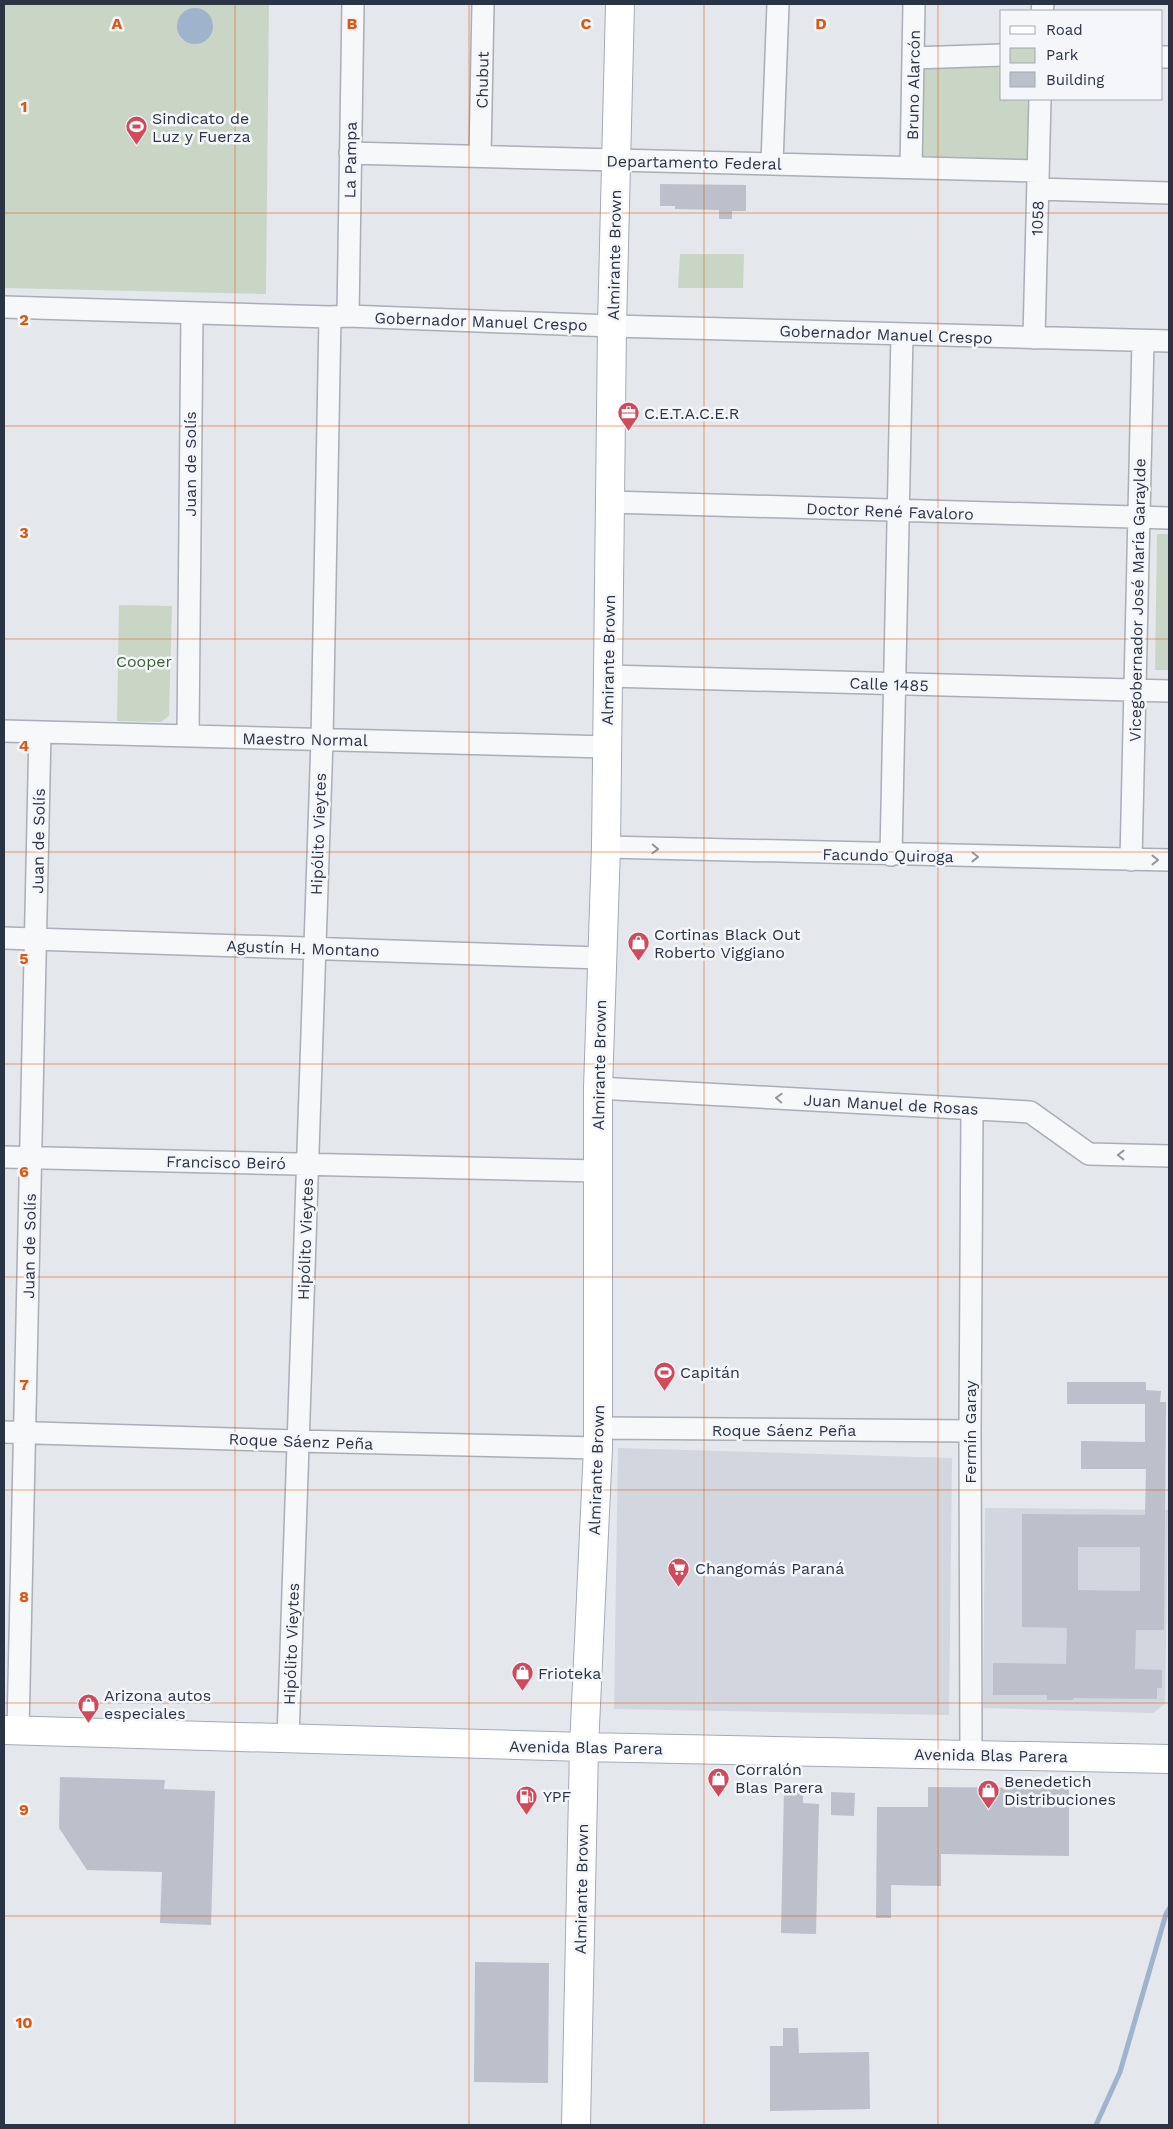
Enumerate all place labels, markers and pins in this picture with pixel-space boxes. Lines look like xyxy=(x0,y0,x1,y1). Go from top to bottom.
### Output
place label: Sindicato de Luz y Fuerza xyxy=(152,109,251,146)
sports icon: Sindicato de Luz y Fuerza xyxy=(124,115,148,146)
office icon: C.E.T.A.C.E.R xyxy=(616,401,640,432)
place label: C.E.T.A.C.E.R xyxy=(644,404,739,423)
place label: Cortinas Black Out Roberto Viggiano xyxy=(654,925,801,962)
shop icon: Cortinas Black Out Roberto Viggiano xyxy=(626,931,650,962)
sports icon: Capitán xyxy=(652,1360,676,1391)
place label: Capitán xyxy=(680,1363,740,1382)
supermarket icon: Changomás Paraná xyxy=(667,1556,691,1587)
place label: Changomás Paraná xyxy=(695,1559,844,1578)
shop icon: Frioteka xyxy=(510,1661,534,1692)
place label: Frioteka xyxy=(538,1664,601,1683)
place label: Arizona autos especiales xyxy=(104,1686,211,1723)
shop icon: Arizona autos especiales xyxy=(76,1692,100,1723)
place label: Corralón Blas Parera xyxy=(735,1760,823,1797)
shop icon: Corralón Blas Parera xyxy=(707,1766,731,1797)
place label: Benedetich Distribuciones xyxy=(1004,1772,1116,1809)
shop icon: Benedetich Distribuciones xyxy=(976,1778,1000,1809)
fuel station icon: YPF xyxy=(515,1784,539,1815)
place label: YPF xyxy=(543,1787,572,1806)

